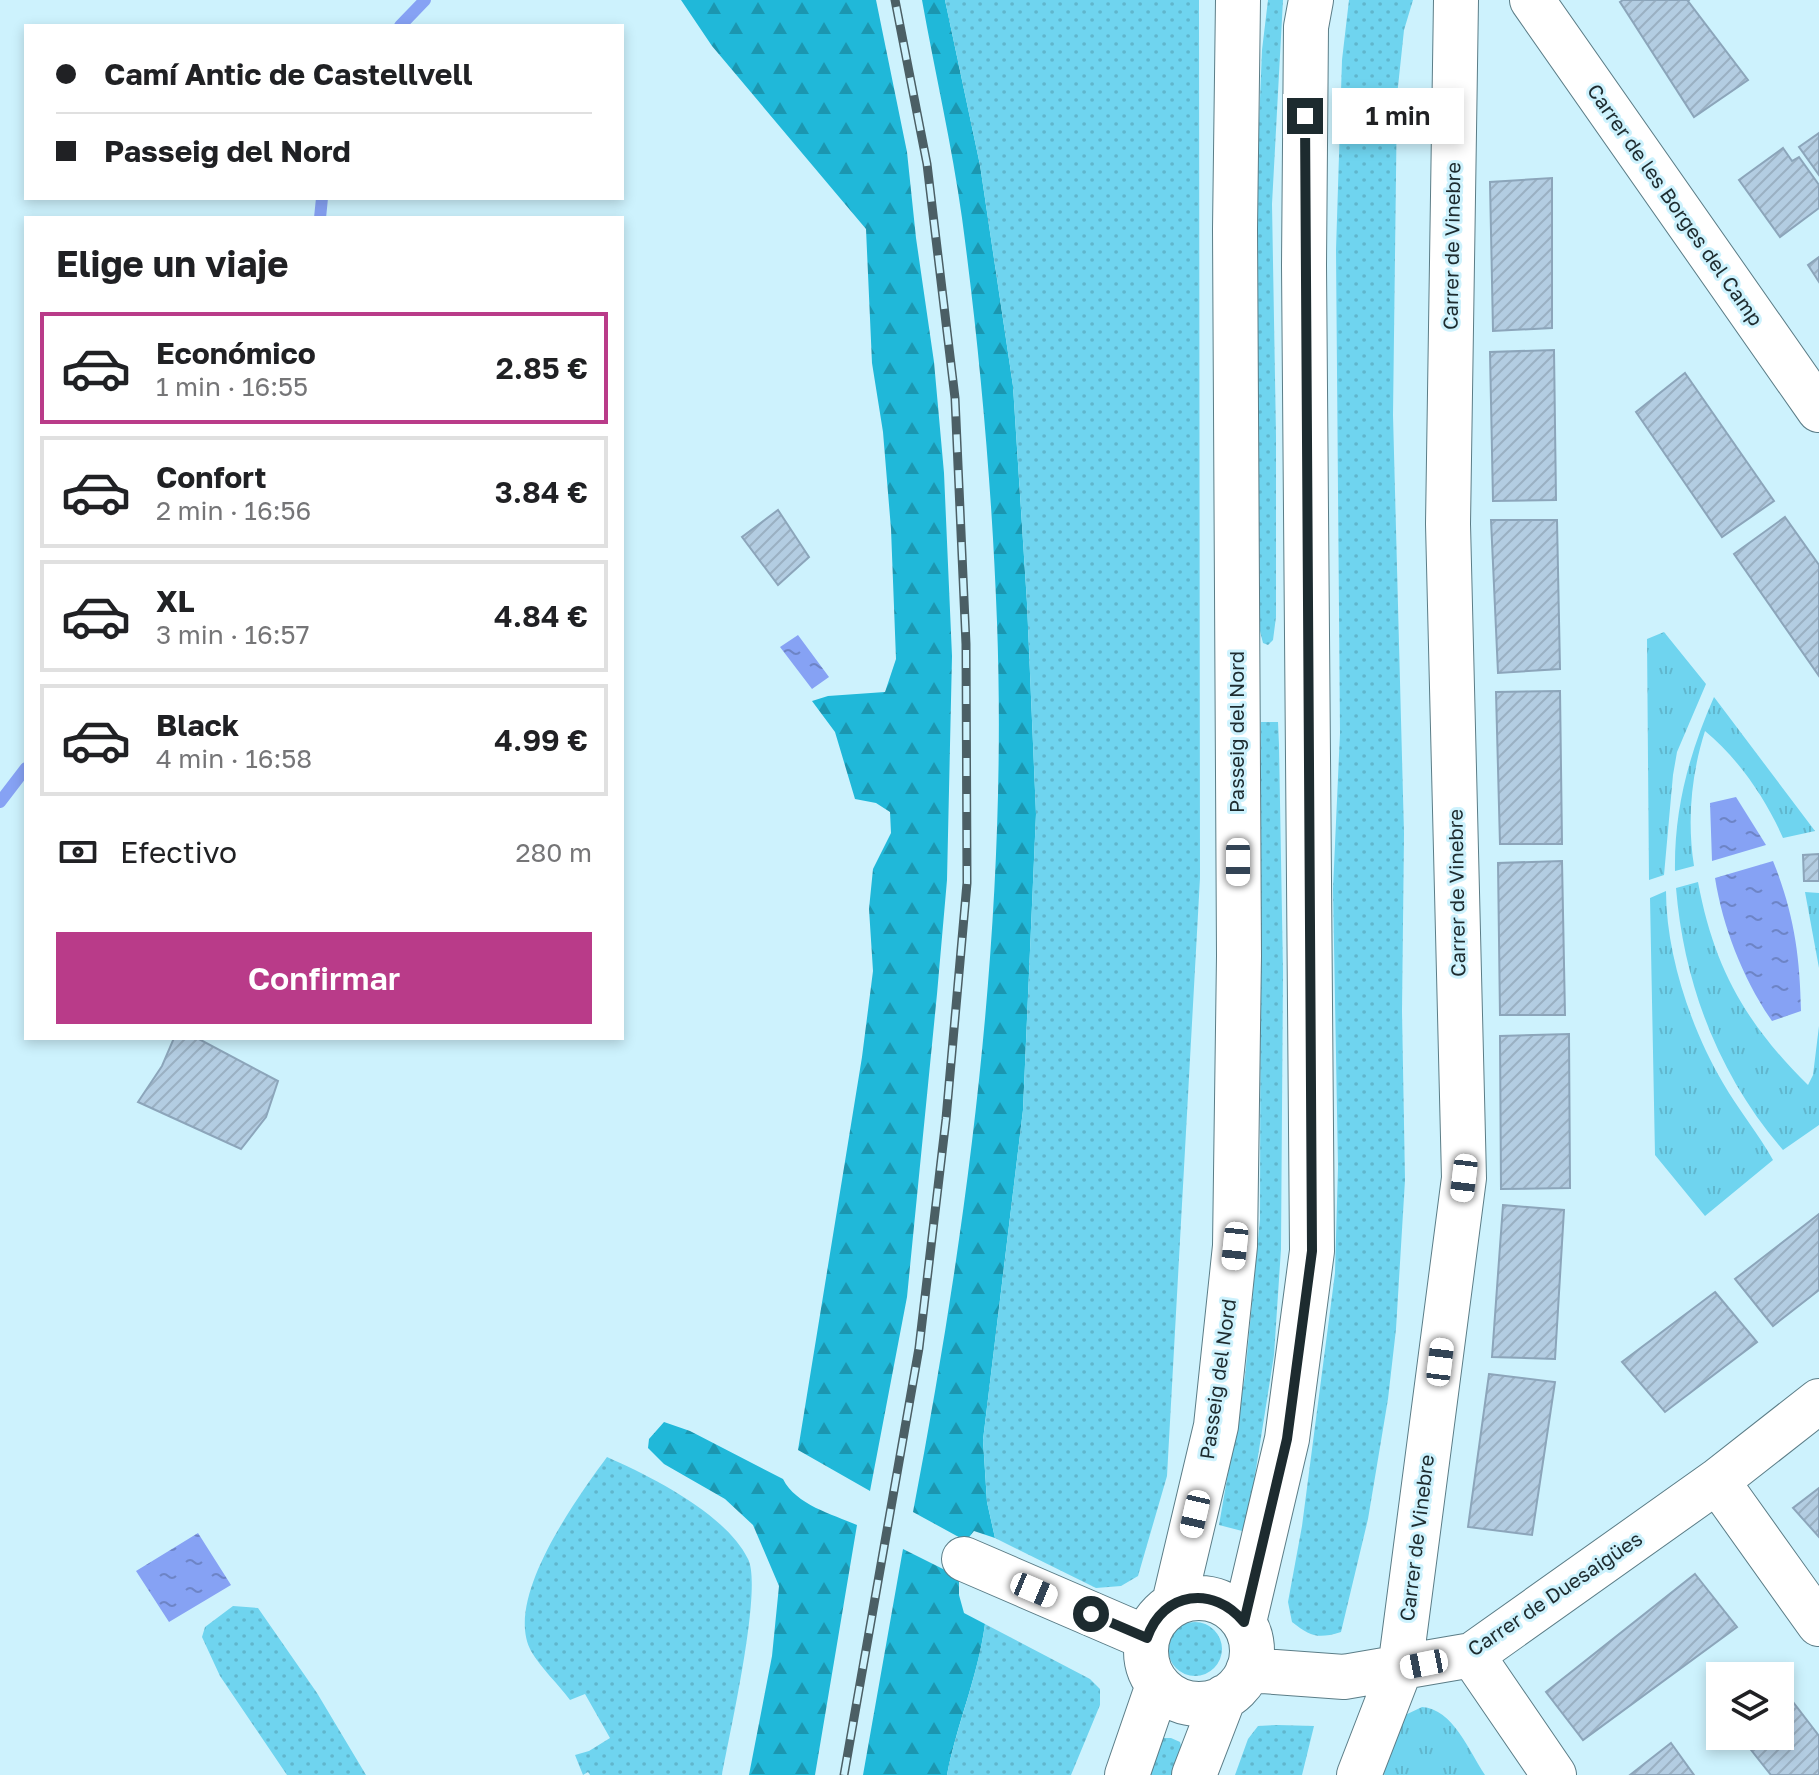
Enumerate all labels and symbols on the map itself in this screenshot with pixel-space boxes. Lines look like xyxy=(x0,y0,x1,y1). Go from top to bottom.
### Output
street label: Carrer de les Borges del Camp xyxy=(1583,79,1769,330)
callout: 1 min xyxy=(1333,88,1465,144)
route end xyxy=(1287,98,1323,134)
street label: Carrer de Vinebre xyxy=(1438,162,1464,330)
street label: Passeig del Nord xyxy=(1224,651,1248,813)
street label: Carrer de Vinebre xyxy=(1443,809,1469,977)
car xyxy=(1226,838,1250,886)
car xyxy=(1449,1153,1479,1203)
car xyxy=(1221,1221,1249,1271)
street label: Passeig del Nord xyxy=(1194,1297,1240,1461)
car xyxy=(1425,1337,1455,1387)
street label: Carrer de Vinebre xyxy=(1394,1453,1438,1623)
car xyxy=(1178,1488,1212,1540)
street label: Carrer de Duesaigües xyxy=(1463,1526,1646,1660)
car xyxy=(1007,1570,1061,1610)
route start xyxy=(1073,1596,1109,1632)
car xyxy=(1398,1648,1450,1680)

